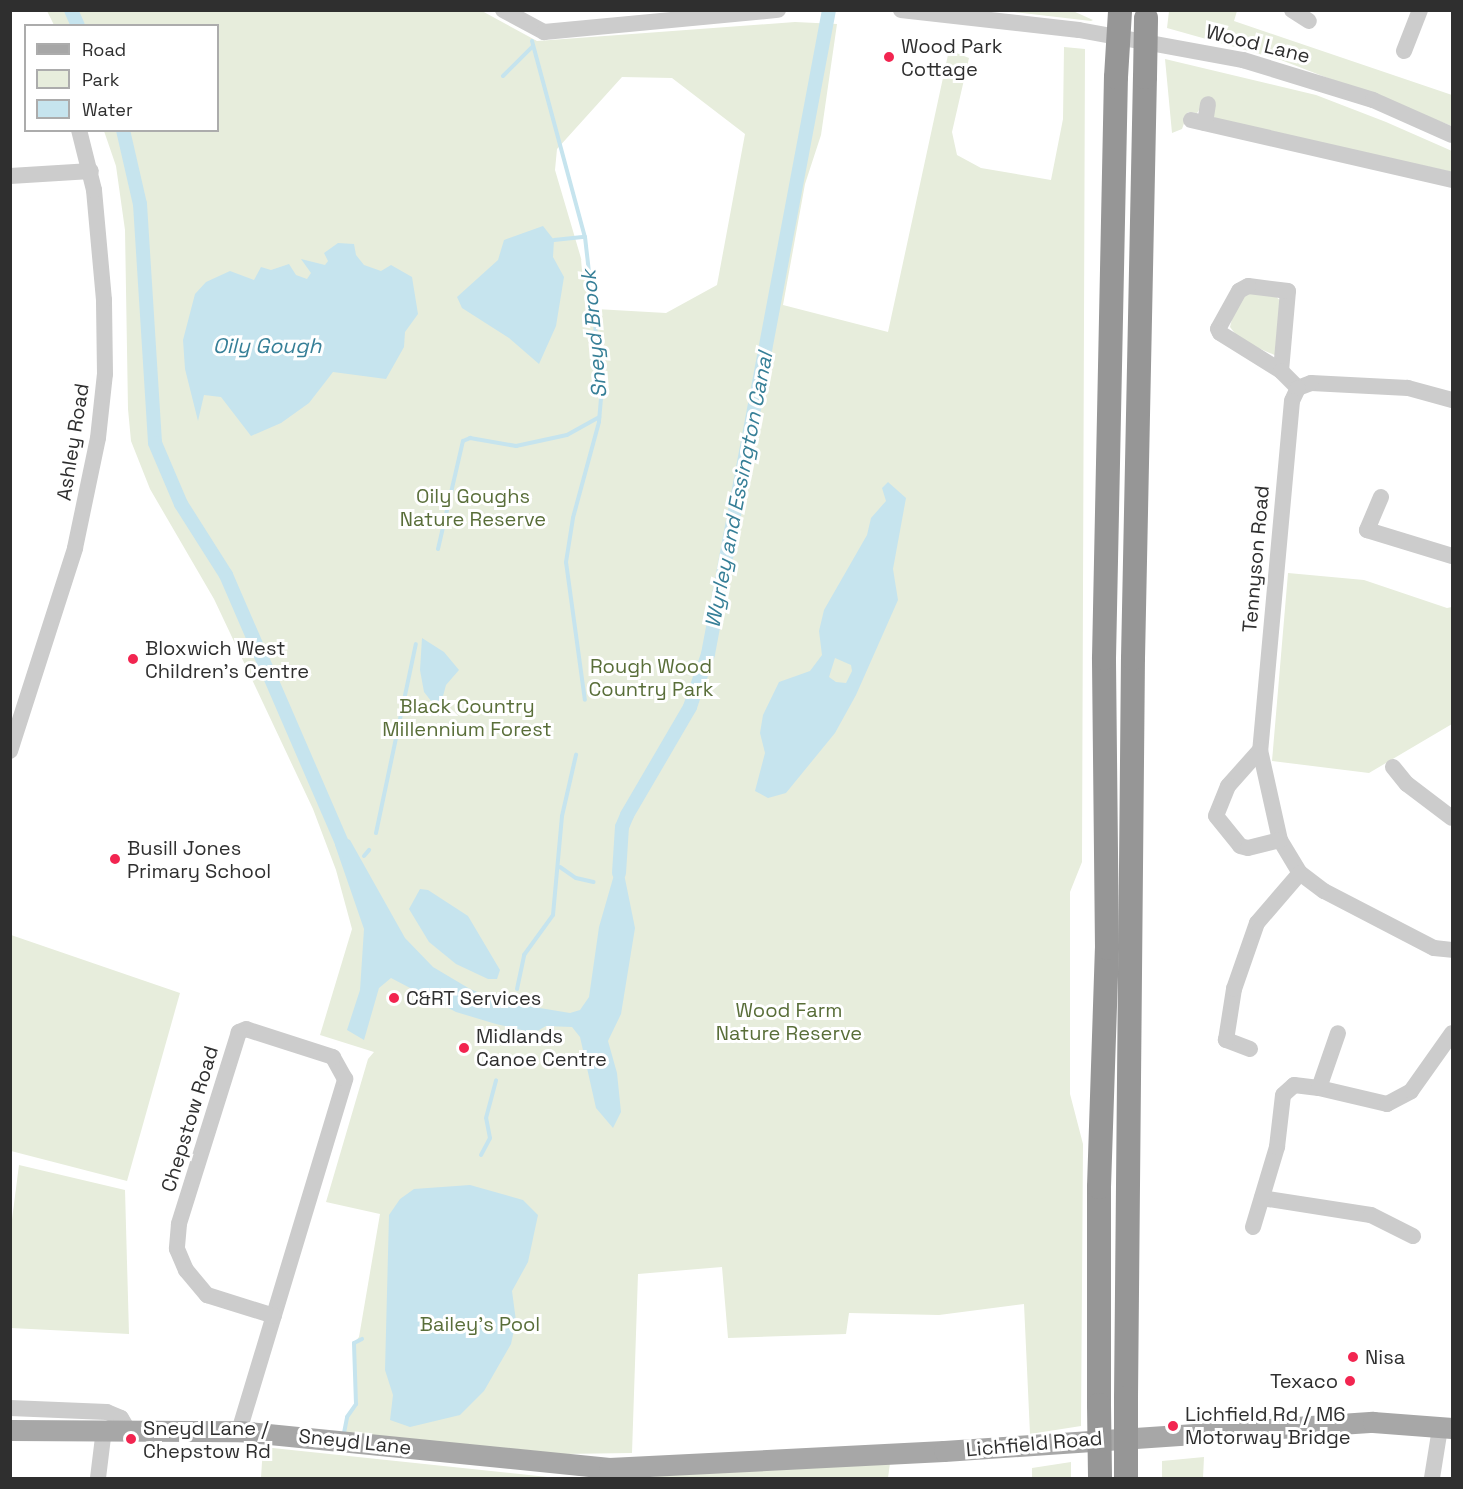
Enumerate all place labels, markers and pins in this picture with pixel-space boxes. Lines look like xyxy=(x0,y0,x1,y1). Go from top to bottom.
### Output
place label: Wood Park Cottage xyxy=(901,34,1003,81)
marker: Wood Park Cottage xyxy=(882,50,896,64)
place label: Bloxwich West Children's Centre xyxy=(145,636,309,683)
marker: Bloxwich West Children's Centre xyxy=(126,652,140,666)
place label: Busill Jones Primary School xyxy=(127,836,271,883)
marker: Busill Jones Primary School xyxy=(108,852,122,866)
place label: C&RT Services xyxy=(406,986,542,1010)
marker: C&RT Services xyxy=(387,991,401,1005)
place label: Midlands Canoe Centre xyxy=(476,1024,607,1071)
marker: Midlands Canoe Centre xyxy=(457,1041,471,1055)
place label: Nisa xyxy=(1365,1345,1405,1369)
marker: Nisa xyxy=(1346,1350,1360,1364)
place label: Texaco xyxy=(1270,1369,1338,1393)
marker: Texaco xyxy=(1343,1374,1357,1388)
place label: Lichfield Rd / M6 Motorway Bridge xyxy=(1185,1402,1351,1449)
place label: Sneyd Lane / Chepstow Rd xyxy=(143,1416,271,1463)
marker: Lichfield Rd / M6 Motorway Bridge xyxy=(1166,1419,1180,1433)
marker: Sneyd Lane / Chepstow Rd xyxy=(124,1432,138,1446)

